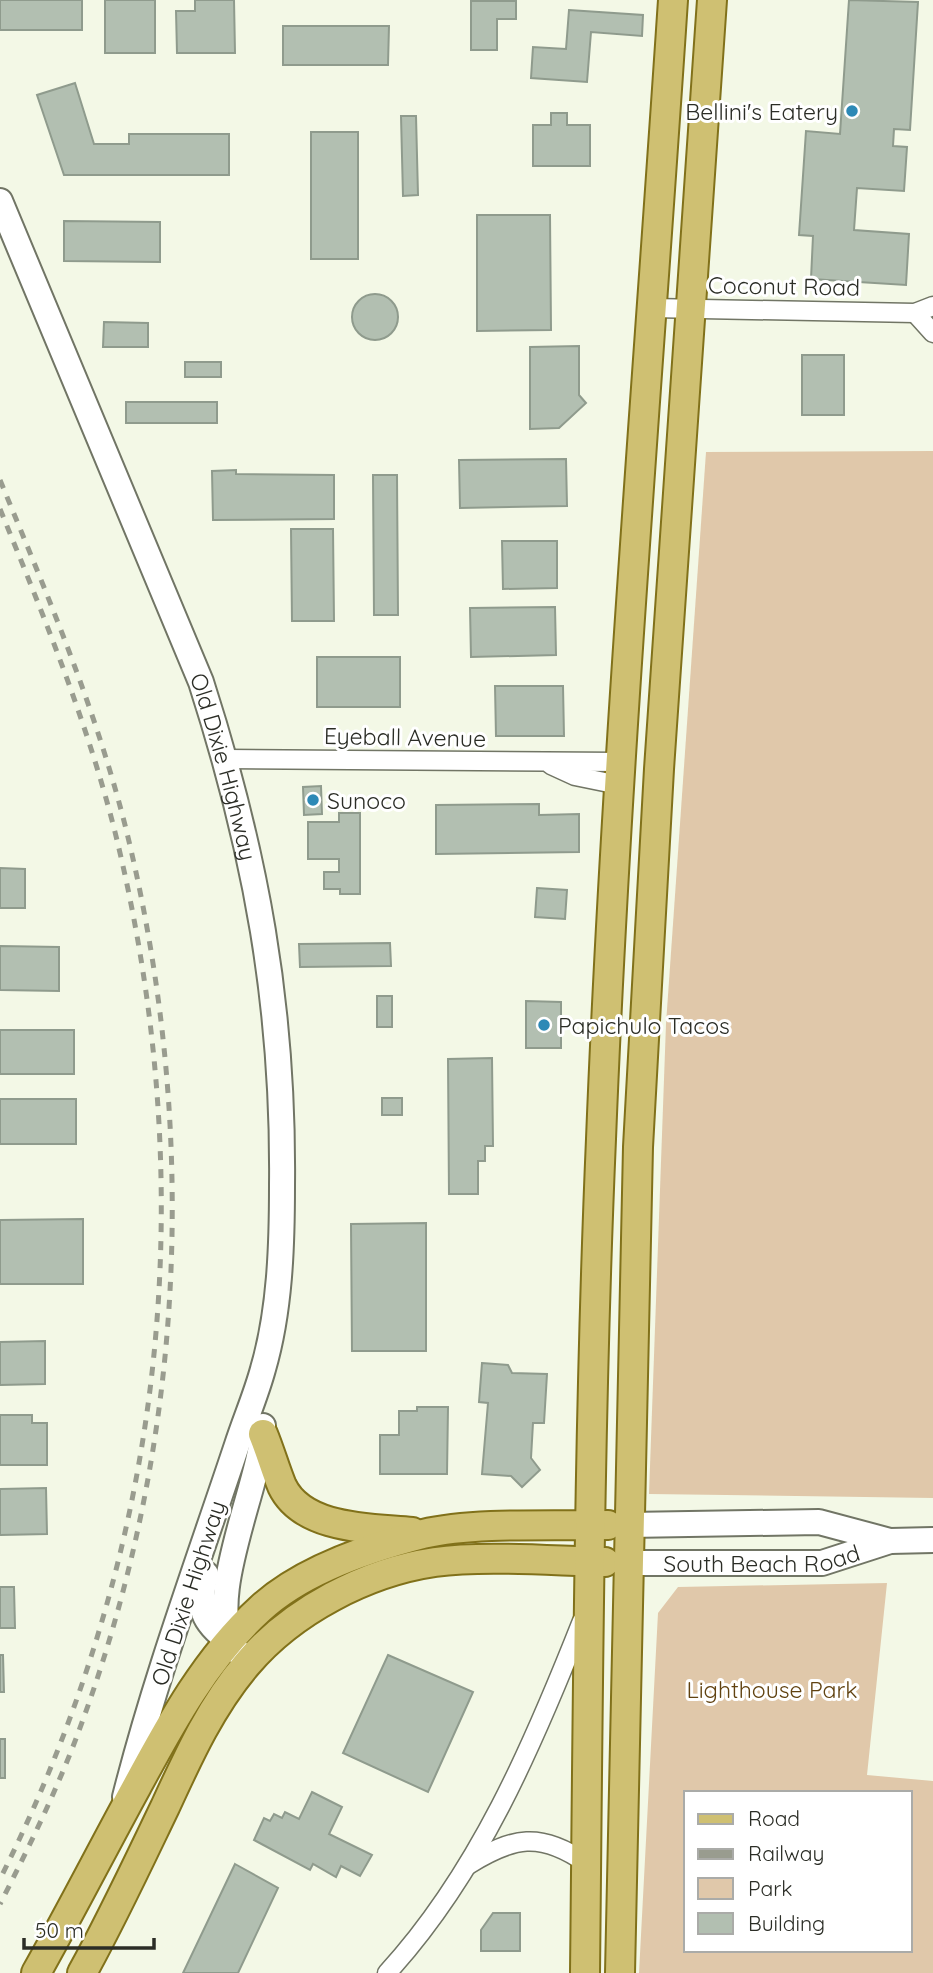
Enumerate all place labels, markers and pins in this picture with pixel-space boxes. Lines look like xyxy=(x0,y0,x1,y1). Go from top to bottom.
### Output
place label: Bellini's Eatery xyxy=(685,97,838,126)
marker: Bellini's Eatery xyxy=(844,103,860,119)
place label: Sunoco xyxy=(327,786,406,815)
marker: Sunoco xyxy=(305,792,321,808)
place label: Papichulo Tacos xyxy=(558,1011,730,1040)
marker: Papichulo Tacos xyxy=(536,1017,552,1033)

